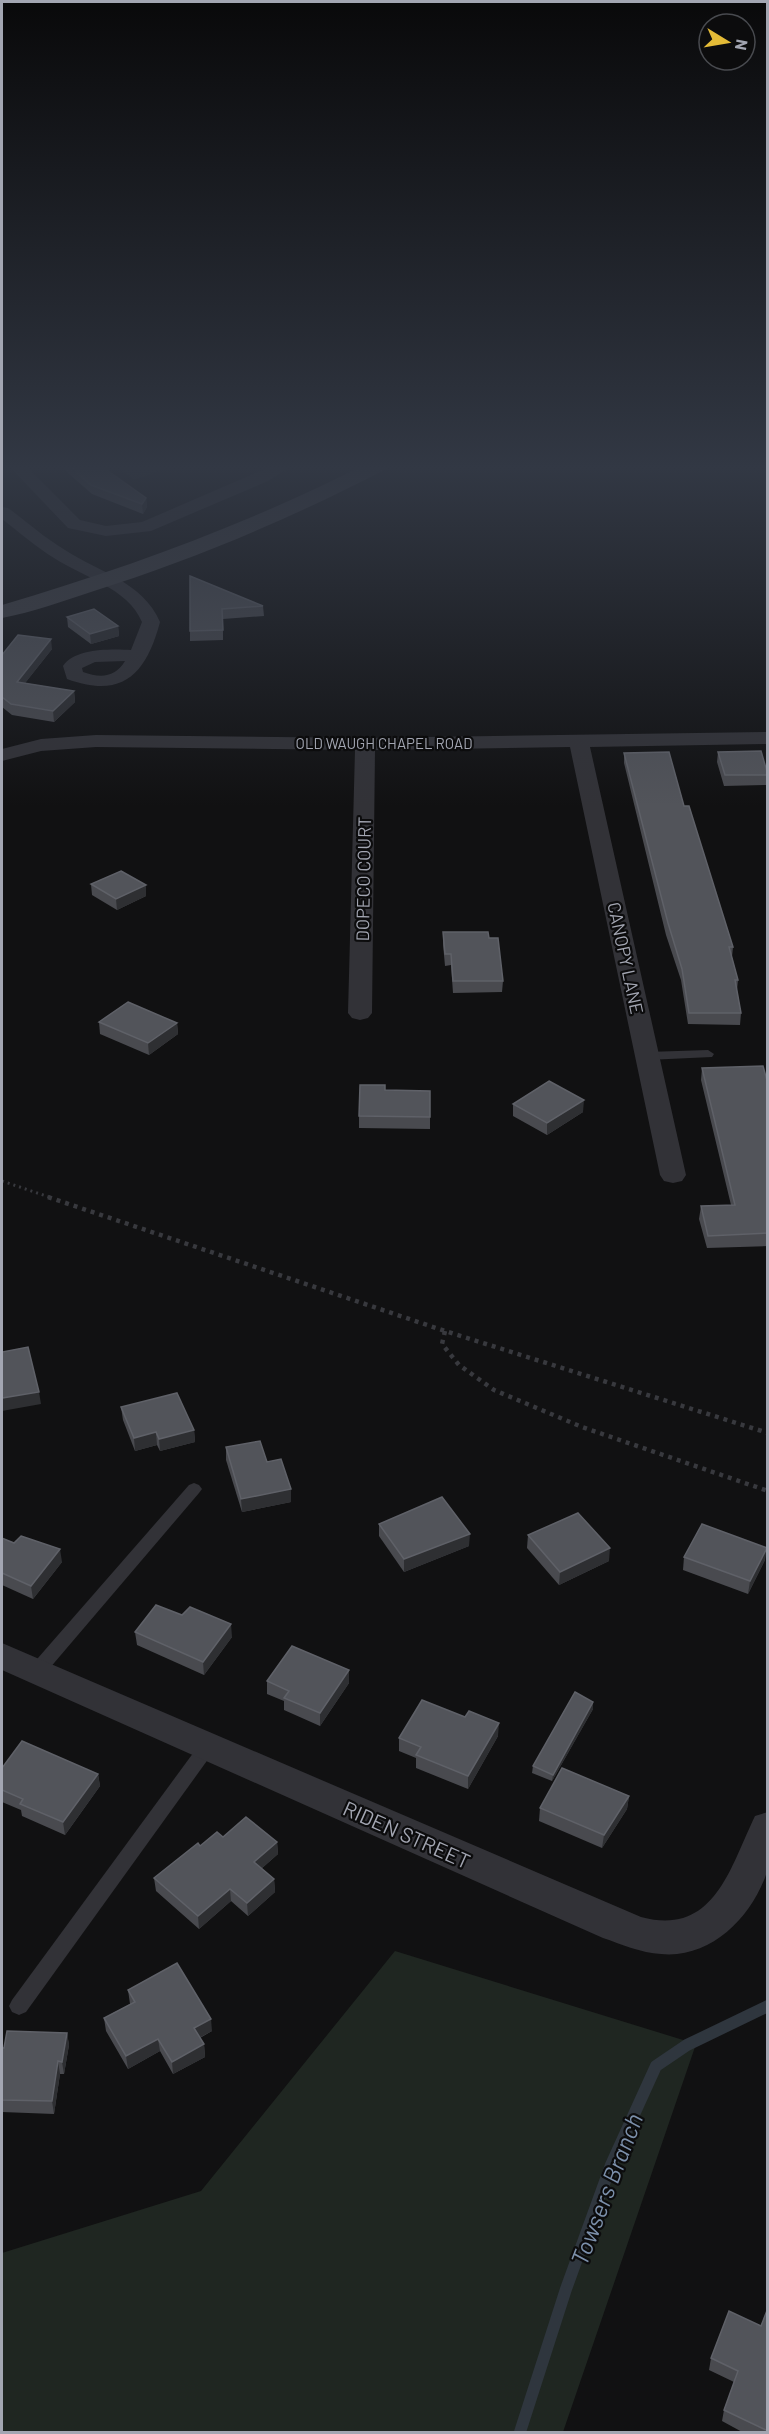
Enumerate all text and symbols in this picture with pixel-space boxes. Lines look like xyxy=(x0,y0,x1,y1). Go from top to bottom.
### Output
north arrow xyxy=(697,12,757,72)
text: N xyxy=(732,38,753,52)
street label: OLD WAUGH CHAPEL ROAD xyxy=(296,734,472,752)
street label: DOPECO COURT xyxy=(351,817,375,941)
street label: CANOPY LANE xyxy=(603,900,649,1016)
street label: RIDEN STREET xyxy=(340,1795,474,1873)
water label: Towsers Branch xyxy=(564,2109,648,2269)

